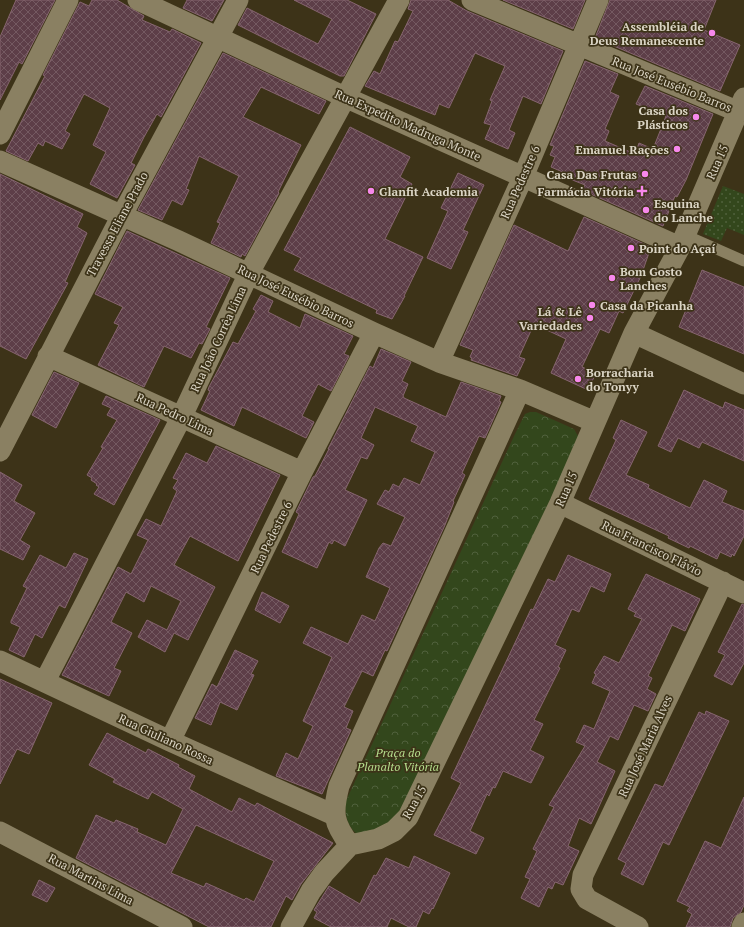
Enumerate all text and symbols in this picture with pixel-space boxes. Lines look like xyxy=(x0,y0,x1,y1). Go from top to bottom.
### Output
place label: Assembléia de Deus Remanescente xyxy=(590,19,705,48)
marker: Assembléia de Deus Remanescente xyxy=(707,28,717,38)
street label: Rua José Eusébio Barros xyxy=(610,53,734,115)
street label: Rua Expedito Madruga Monte xyxy=(333,86,483,164)
place label: Casa dos Plásticos xyxy=(637,103,689,132)
marker: Casa dos Plásticos xyxy=(691,112,701,122)
street label: Rua Pedestre 6 xyxy=(497,142,543,221)
place label: Emanuel Rações xyxy=(575,142,670,157)
street label: Rua 15 xyxy=(703,142,731,182)
marker: Emanuel Rações xyxy=(672,144,682,154)
place label: Casa Das Frutas xyxy=(547,167,638,182)
street label: Travessa Eliane Prado xyxy=(83,169,151,279)
marker: Casa Das Frutas xyxy=(640,169,650,179)
place label: Glanfit Academia xyxy=(379,184,478,199)
place label: Farmácia Vitória xyxy=(537,184,634,199)
marker: Glanfit Academia xyxy=(366,186,376,196)
marker: Farmácia Vitória xyxy=(637,186,647,196)
place label: Esquina do Lanche xyxy=(654,196,713,225)
marker: Esquina do Lanche xyxy=(641,205,651,215)
place label: Point do Açaí xyxy=(639,241,715,256)
marker: Point do Açaí xyxy=(626,243,636,253)
street label: Rua José Eusébio Barros xyxy=(235,261,357,331)
place label: Bom Gosto Lanches xyxy=(620,264,682,293)
marker: Bom Gosto Lanches xyxy=(607,273,617,283)
street label: Rua João Corrêa Lima xyxy=(187,284,249,394)
place label: Casa da Picanha xyxy=(600,298,694,313)
marker: Casa da Picanha xyxy=(587,300,597,310)
place label: Lá & Lê Variedades xyxy=(519,304,583,333)
marker: Lá & Lê Variedades xyxy=(585,313,595,323)
place label: Borracharia do Tonyy xyxy=(586,365,654,394)
marker: Borracharia do Tonyy xyxy=(573,374,583,384)
street label: Rua Pedro Lima xyxy=(134,389,216,439)
street label: Rua 15 xyxy=(552,469,580,509)
street label: Rua Pedestre 6 xyxy=(247,498,295,576)
street label: Rua Francisco Flávio xyxy=(599,517,705,579)
street label: Rua José Maria Alves xyxy=(615,693,675,799)
street label: Rua Giuliano Rossa xyxy=(116,710,216,768)
park label: Praça do Planalto Vitória xyxy=(356,745,439,774)
street label: Rua 15 xyxy=(399,782,429,822)
street label: Rua Martins Lima xyxy=(46,850,136,908)

